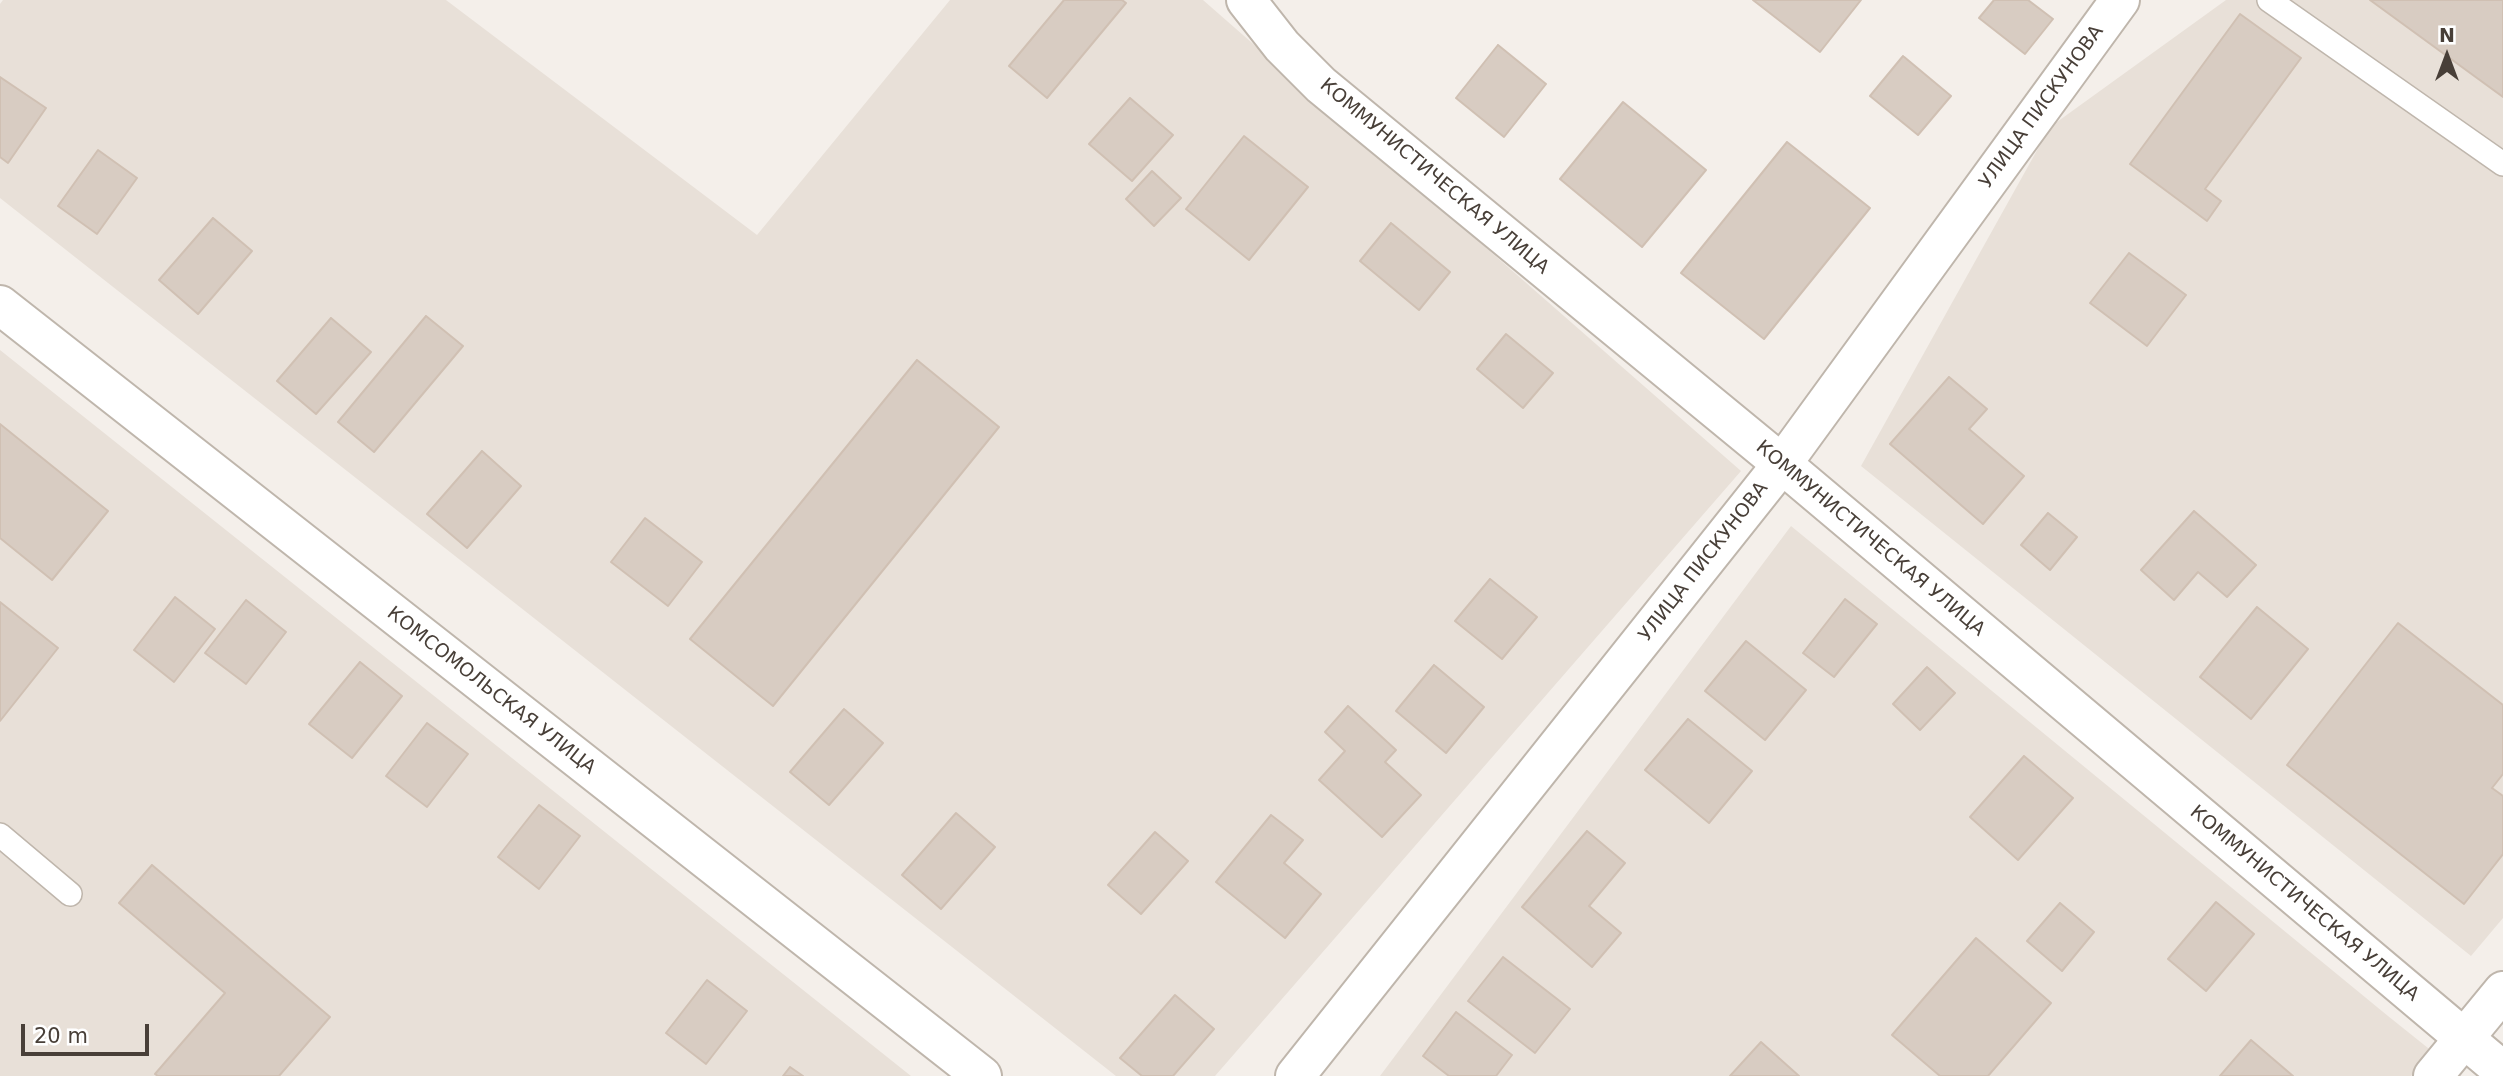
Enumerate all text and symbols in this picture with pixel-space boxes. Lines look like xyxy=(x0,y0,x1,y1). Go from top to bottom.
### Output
street label: УЛИЦА ПИСКУНОВА xyxy=(1975,21,2109,193)
north arrow xyxy=(2412,21,2482,91)
text: N xyxy=(2439,24,2455,46)
street label: КОММУНИСТИЧЕСКАЯ УЛИЦА xyxy=(1315,74,1553,280)
street label: КОММУНИСТИЧЕСКАЯ УЛИЦА xyxy=(1751,436,1989,642)
street label: УЛИЦА ПИСКУНОВА xyxy=(1635,478,1773,646)
street label: КОМСОМОЛЬСКАЯ УЛИЦА xyxy=(382,602,600,780)
street label: КОММУНИСТИЧЕСКАЯ УЛИЦА xyxy=(2185,801,2423,1007)
scale bar xyxy=(24,1010,152,1054)
text: 20 m xyxy=(34,1024,88,1048)

